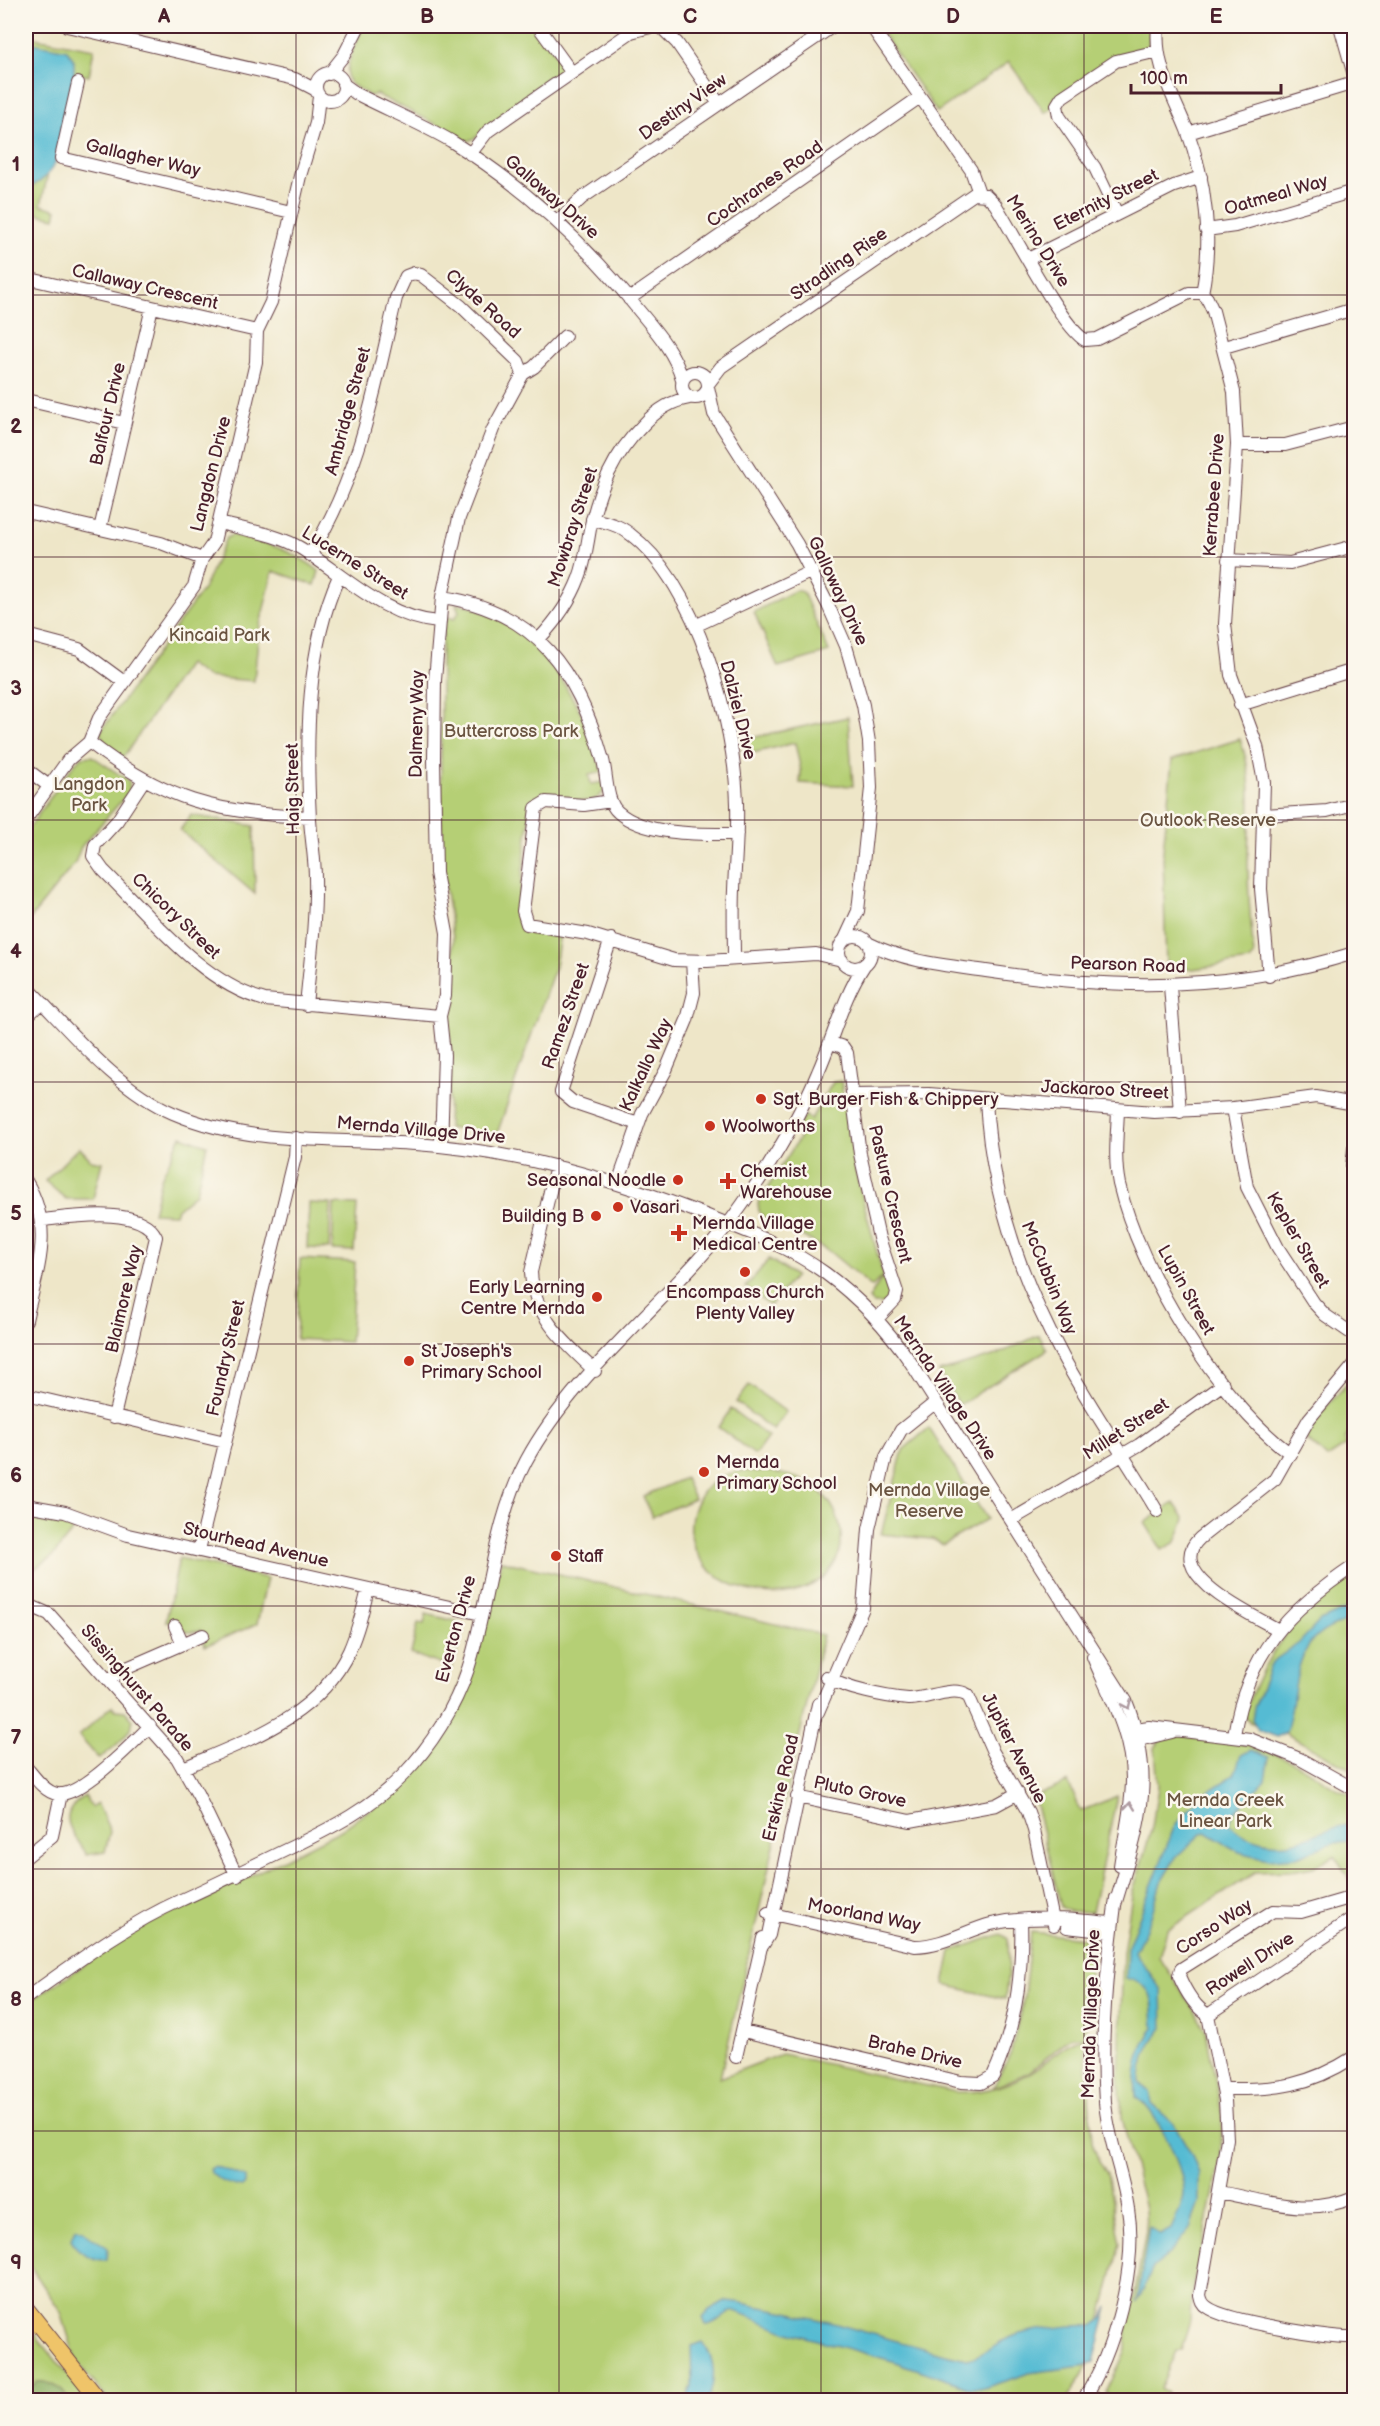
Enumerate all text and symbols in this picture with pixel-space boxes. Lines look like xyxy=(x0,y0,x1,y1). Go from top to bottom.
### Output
text: A xyxy=(157,5,171,29)
text: B xyxy=(420,5,434,29)
text: C xyxy=(683,5,697,29)
text: D xyxy=(946,5,960,29)
text: E xyxy=(1210,5,1223,29)
scale bar xyxy=(1131,57,1281,95)
text: 100 m xyxy=(1140,68,1188,89)
street label: Destiny View xyxy=(635,69,731,145)
street label: Gallagher Way xyxy=(84,135,203,182)
street label: Cochranes Road xyxy=(703,136,827,232)
street label: Galloway Drive xyxy=(501,150,604,244)
text: 1 xyxy=(12,153,20,177)
street label: Eternity Street xyxy=(1050,164,1162,235)
street label: Oatmeal Way xyxy=(1222,170,1331,220)
street label: Merino Drive xyxy=(1001,191,1075,291)
street label: Stradling Rise xyxy=(787,223,892,305)
street label: Callaway Crescent xyxy=(70,260,221,314)
street label: Clyde Road xyxy=(441,265,525,343)
street label: Ambridge Street xyxy=(321,344,375,478)
street label: Balfour Drive xyxy=(86,360,130,468)
street label: Langdon Drive xyxy=(186,414,236,534)
text: 2 xyxy=(10,415,22,439)
street label: Kerrabee Drive xyxy=(1199,432,1229,557)
street label: Mowbray Street xyxy=(544,464,602,590)
street label: Lucerne Street xyxy=(298,522,413,604)
street label: Galloway Drive xyxy=(804,533,873,649)
park label: Kincaid Park xyxy=(168,625,270,646)
street label: Dalziel Drive xyxy=(716,658,761,762)
street label: Dalmeny Way xyxy=(406,669,428,778)
text: 3 xyxy=(10,677,22,701)
park label: Buttercross Park xyxy=(444,721,578,742)
street label: Haig Street xyxy=(282,742,304,835)
park label: Langdon Park xyxy=(53,774,125,816)
park label: Outlook Reserve xyxy=(1140,810,1276,831)
street label: Chicory Street xyxy=(127,868,225,964)
text: 4 xyxy=(10,940,22,964)
street label: Pearson Road xyxy=(1070,952,1186,978)
street label: Ramez Street xyxy=(538,960,594,1072)
street label: Kalkallo Way xyxy=(615,1014,677,1115)
street label: Jackaroo Street xyxy=(1041,1076,1170,1104)
place label: Sgt. Burger Fish & Chippery xyxy=(773,1089,999,1110)
marker: Sgt. Burger Fish & Chippery xyxy=(754,1092,768,1106)
street label: Mernda Village Drive xyxy=(336,1112,507,1148)
place label: Woolworths xyxy=(722,1116,815,1137)
marker: Woolworths xyxy=(703,1119,717,1133)
street label: Pasture Crescent xyxy=(864,1123,916,1266)
place label: Chemist Warehouse xyxy=(740,1161,832,1203)
place label: Seasonal Noodle xyxy=(527,1170,666,1191)
marker: Seasonal Noodle xyxy=(671,1173,685,1187)
marker: Chemist Warehouse xyxy=(721,1174,735,1188)
street label: Kepler Street xyxy=(1262,1188,1334,1292)
place label: Vasari xyxy=(630,1197,680,1218)
marker: Vasari xyxy=(611,1200,625,1214)
text: 5 xyxy=(10,1202,22,1226)
place label: Building B xyxy=(501,1206,584,1227)
marker: Building B xyxy=(589,1209,603,1223)
place label: Mernda Village Medical Centre xyxy=(692,1213,818,1255)
street label: McCubbin Way xyxy=(1017,1218,1082,1339)
marker: Mernda Village Medical Centre xyxy=(670,1224,688,1242)
street label: Blaimore Way xyxy=(101,1242,147,1355)
street label: Lupin Street xyxy=(1153,1242,1219,1339)
marker: Encompass Church Plenty Valley xyxy=(738,1265,752,1279)
place label: Early Learning Centre Mernda xyxy=(461,1277,585,1319)
place label: Encompass Church Plenty Valley xyxy=(666,1282,824,1324)
marker: Early Learning Centre Mernda xyxy=(590,1290,604,1304)
street label: Foundry Street xyxy=(202,1297,250,1418)
street label: Mernda Village Drive xyxy=(889,1312,1001,1464)
place label: St Joseph's Primary School xyxy=(421,1341,542,1383)
marker: St Joseph's Primary School xyxy=(402,1354,416,1368)
street label: Millet Street xyxy=(1079,1393,1173,1464)
place label: Mernda Primary School xyxy=(716,1452,837,1494)
text: 6 xyxy=(10,1464,22,1488)
marker: Mernda Primary School xyxy=(697,1465,711,1479)
park label: Mernda Village Reserve xyxy=(868,1480,990,1522)
street label: Stourhead Avenue xyxy=(181,1518,331,1572)
place label: Staff xyxy=(568,1546,604,1567)
marker: Staff xyxy=(549,1549,563,1563)
street label: Everton Drive xyxy=(432,1573,480,1685)
street label: Sissinghurst Parade xyxy=(76,1620,198,1756)
street label: Jupiter Avenue xyxy=(977,1689,1051,1807)
one-way arrow xyxy=(1120,1698,1132,1709)
text: 7 xyxy=(10,1726,22,1750)
street label: Erskine Road xyxy=(758,1732,804,1844)
street label: Pluto Grove xyxy=(812,1772,909,1812)
park label: Mernda Creek Linear Park xyxy=(1166,1790,1284,1832)
one-way arrow xyxy=(1123,1801,1135,1810)
street label: Moorland Way xyxy=(806,1894,923,1936)
street label: Corso Way xyxy=(1172,1894,1257,1959)
street label: Rowell Drive xyxy=(1202,1928,1298,2000)
street label: Mernda Village Drive xyxy=(1078,1929,1104,2099)
text: 8 xyxy=(10,1988,22,2012)
street label: Brahe Drive xyxy=(866,2031,965,2073)
text: 9 xyxy=(10,2251,22,2275)

